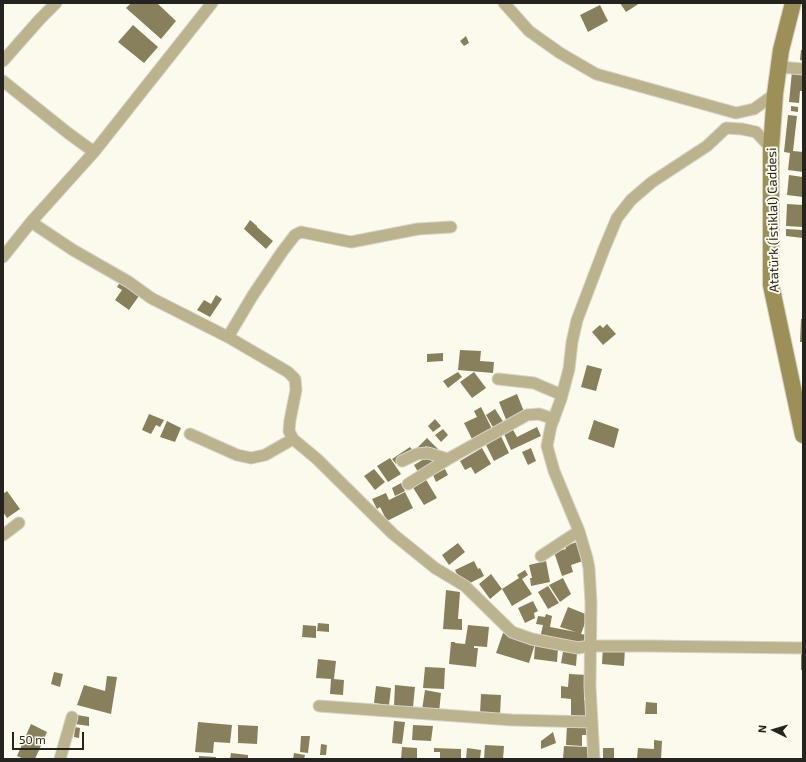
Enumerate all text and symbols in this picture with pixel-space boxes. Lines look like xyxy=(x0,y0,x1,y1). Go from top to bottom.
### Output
street label: Atatürk (İstiklal) Caddesi xyxy=(764,148,782,292)
north arrow xyxy=(754,710,794,750)
scale bar xyxy=(14,724,86,750)
text: N xyxy=(755,724,768,733)
text: 50 m xyxy=(19,732,46,746)

